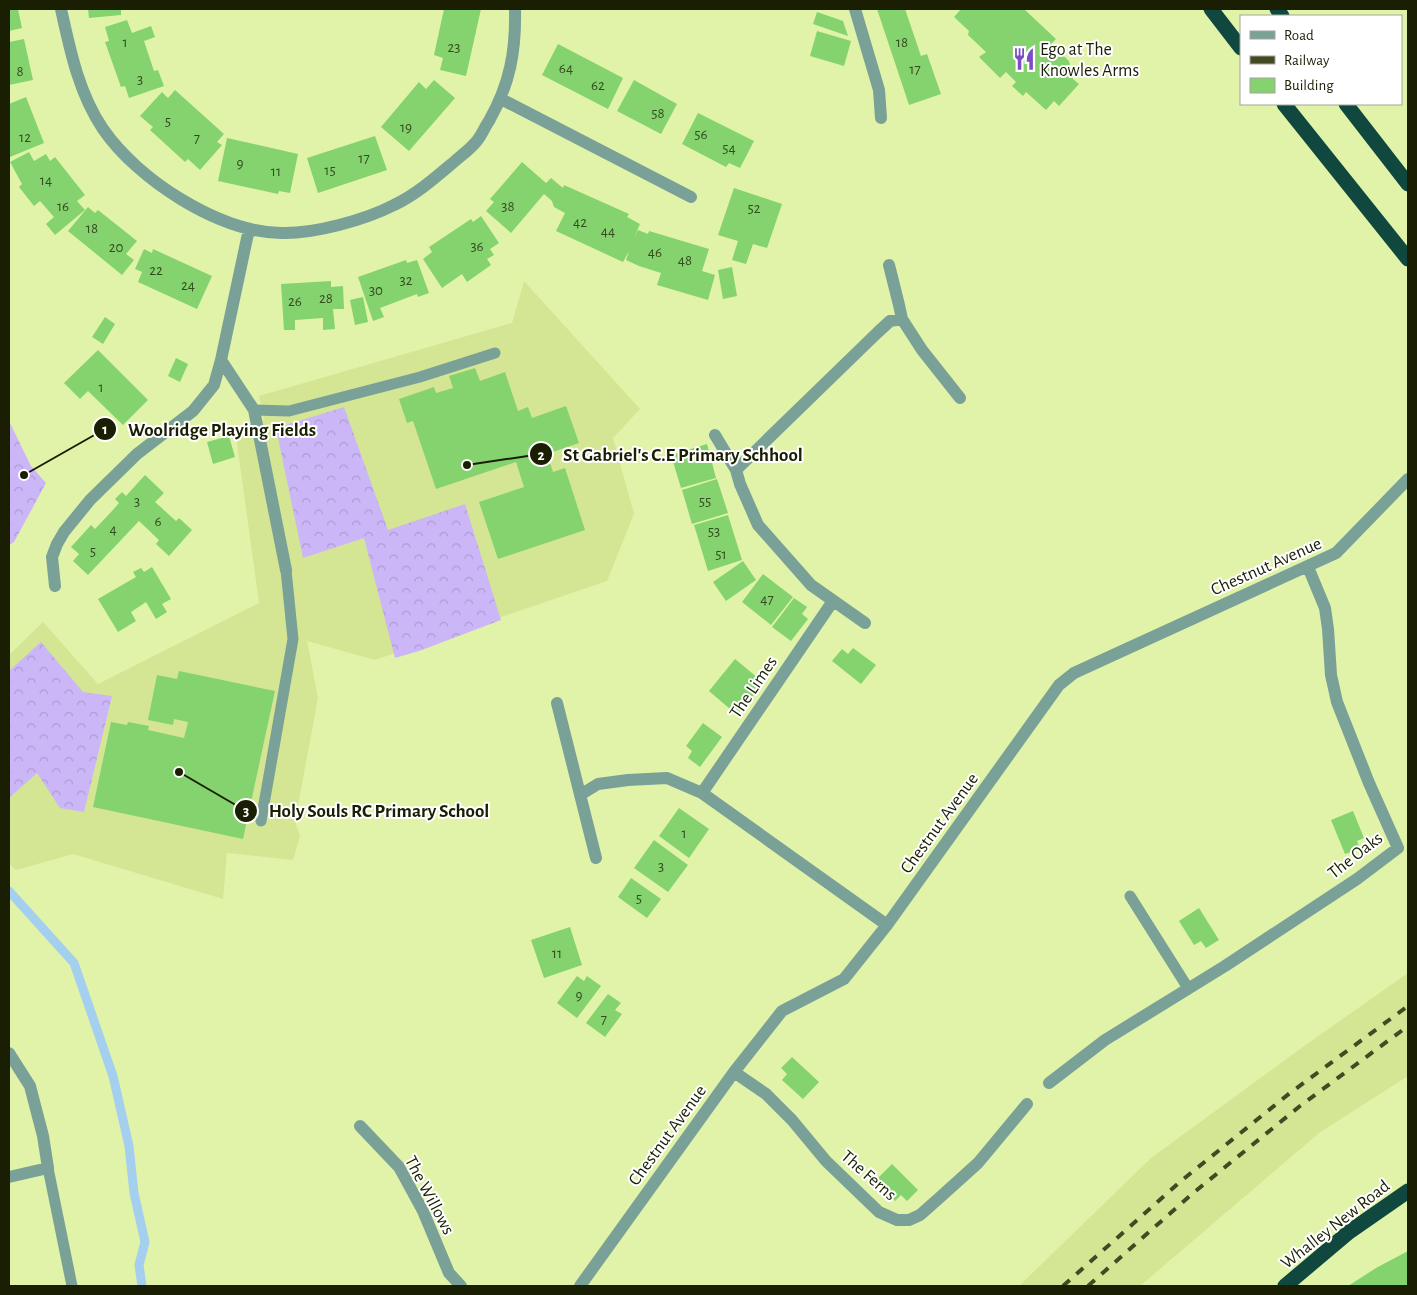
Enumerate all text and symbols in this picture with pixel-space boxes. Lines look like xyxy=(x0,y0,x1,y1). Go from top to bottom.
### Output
legend xyxy=(1240,15,1402,105)
text: Road xyxy=(1284,28,1314,43)
house number: 1 xyxy=(122,35,128,50)
house number: 18 xyxy=(896,35,908,50)
house number: 23 xyxy=(447,40,461,55)
place label: Ego at The Knowles Arms xyxy=(1040,41,1139,80)
restaurant icon: Ego at The Knowles Arms xyxy=(1011,46,1037,72)
text: Railway xyxy=(1284,53,1330,68)
house number: 64 xyxy=(559,61,573,76)
house number: 17 xyxy=(909,62,921,77)
house number: 8 xyxy=(16,64,24,79)
house number: 3 xyxy=(137,72,143,87)
house number: 62 xyxy=(591,78,605,93)
text: Building xyxy=(1284,78,1334,93)
house number: 58 xyxy=(651,106,665,121)
house number: 5 xyxy=(165,114,171,129)
house number: 19 xyxy=(400,120,412,135)
house number: 56 xyxy=(694,127,708,142)
house number: 12 xyxy=(19,130,31,145)
house number: 7 xyxy=(194,131,200,146)
house number: 54 xyxy=(722,141,736,156)
house number: 17 xyxy=(358,151,370,166)
house number: 9 xyxy=(236,156,244,171)
house number: 15 xyxy=(324,163,336,178)
house number: 11 xyxy=(271,164,281,179)
house number: 14 xyxy=(40,173,52,188)
house number: 16 xyxy=(57,199,69,214)
house number: 38 xyxy=(501,199,515,214)
house number: 52 xyxy=(747,201,761,216)
house number: 42 xyxy=(573,215,587,230)
house number: 18 xyxy=(86,221,98,236)
house number: 44 xyxy=(601,224,615,239)
house number: 36 xyxy=(470,239,484,254)
house number: 20 xyxy=(109,240,123,255)
house number: 46 xyxy=(648,245,662,260)
house number: 48 xyxy=(678,253,692,268)
house number: 22 xyxy=(149,263,163,278)
house number: 32 xyxy=(399,273,413,288)
house number: 24 xyxy=(181,278,195,293)
house number: 30 xyxy=(369,283,383,298)
house number: 28 xyxy=(319,291,333,306)
house number: 26 xyxy=(288,294,302,309)
house number: 1 xyxy=(98,380,104,395)
callout: Woolridge Playing Fields xyxy=(93,412,326,446)
text: Woolridge Playing Fields xyxy=(128,421,316,440)
text: 1 xyxy=(102,422,108,437)
callout: St Gabriel's C.E Primary Schhool xyxy=(528,437,813,471)
text: St Gabriel's C.E Primary Schhool xyxy=(563,446,803,465)
text: 2 xyxy=(537,448,545,463)
house number: 3 xyxy=(134,494,140,509)
house number: 55 xyxy=(699,494,711,509)
house number: 6 xyxy=(154,514,162,529)
house number: 4 xyxy=(109,522,117,537)
house number: 53 xyxy=(708,524,720,539)
street label: Chestnut Avenue xyxy=(1208,534,1324,599)
house number: 5 xyxy=(90,544,96,559)
house number: 51 xyxy=(715,547,727,562)
house number: 47 xyxy=(760,592,774,607)
street label: The Limes xyxy=(727,653,781,722)
street label: Chestnut Avenue xyxy=(898,770,982,877)
callout: Holy Souls RC Primary School xyxy=(234,794,499,828)
text: Holy Souls RC Primary School xyxy=(269,802,489,821)
text: 3 xyxy=(243,804,249,819)
house number: 1 xyxy=(681,826,687,841)
street label: The Oaks xyxy=(1325,829,1386,883)
house number: 3 xyxy=(658,859,664,874)
house number: 5 xyxy=(636,891,642,906)
house number: 11 xyxy=(552,946,562,961)
house number: 9 xyxy=(575,988,583,1003)
house number: 7 xyxy=(601,1012,607,1027)
street label: Chestnut Avenue xyxy=(626,1082,710,1189)
street label: The Ferns xyxy=(837,1147,899,1204)
street label: The Willows xyxy=(401,1153,457,1238)
street label: Whalley New Road xyxy=(1278,1177,1393,1273)

